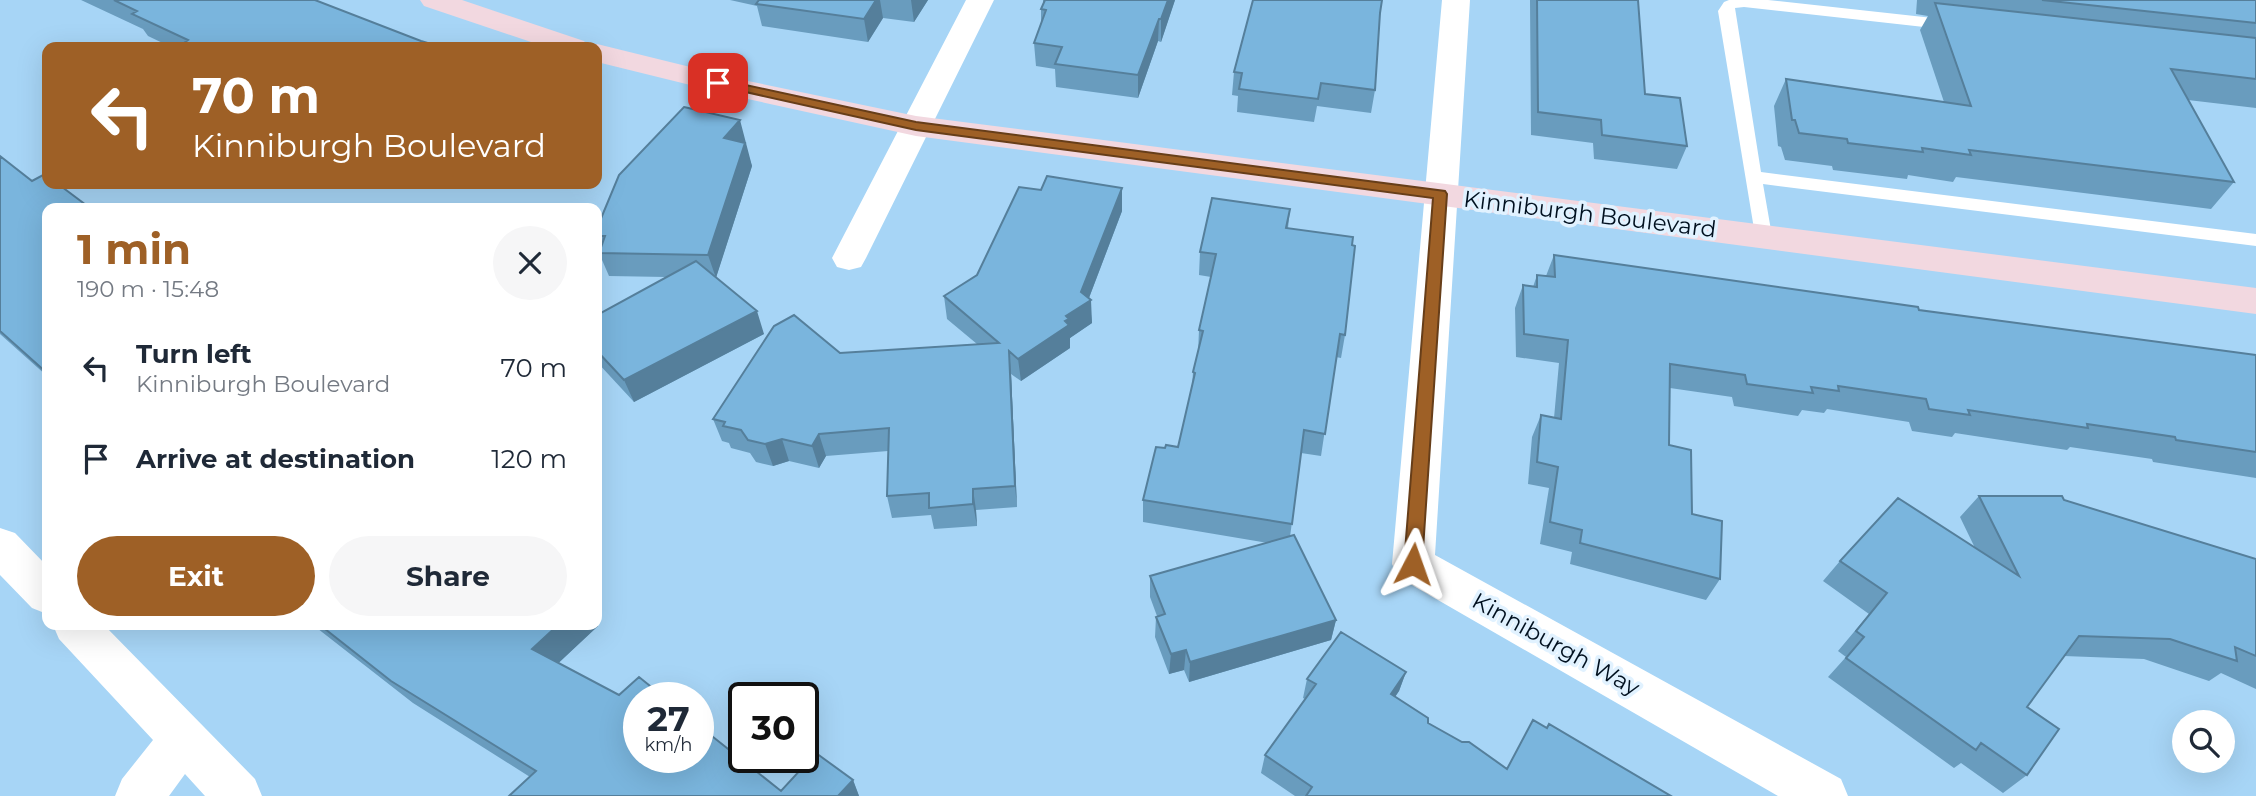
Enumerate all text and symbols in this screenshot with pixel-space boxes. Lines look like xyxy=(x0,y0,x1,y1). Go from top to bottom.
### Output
pin xyxy=(688,53,748,113)
icon: arrive xyxy=(699,64,737,102)
text: 70 m xyxy=(192,66,320,125)
icon: left xyxy=(77,70,168,161)
text: Kinniburgh Boulevard xyxy=(192,126,546,165)
street label: Kinniburgh Boulevard xyxy=(1462,185,1718,243)
text: 1 min xyxy=(77,223,191,275)
button: close xyxy=(493,226,567,300)
text: 190 m · 15:48 xyxy=(77,275,219,303)
text: Turn left xyxy=(136,338,252,370)
icon: left xyxy=(77,349,115,387)
text: 70 m xyxy=(501,352,567,384)
text: Kinniburgh Boulevard xyxy=(136,370,390,398)
icon: arrive xyxy=(77,440,115,478)
text: Arrive at destination xyxy=(136,443,415,475)
text: 120 m xyxy=(491,443,567,475)
position arrow xyxy=(1376,527,1450,601)
button: Exit xyxy=(77,536,315,616)
button: Share xyxy=(329,536,567,616)
street label: Kinniburgh Way xyxy=(1467,586,1645,702)
speed limit sign: 30 xyxy=(728,682,819,773)
text: 27 xyxy=(647,697,690,740)
map controls xyxy=(2172,710,2235,773)
button: search xyxy=(2172,710,2235,773)
text: km/h xyxy=(644,734,693,756)

